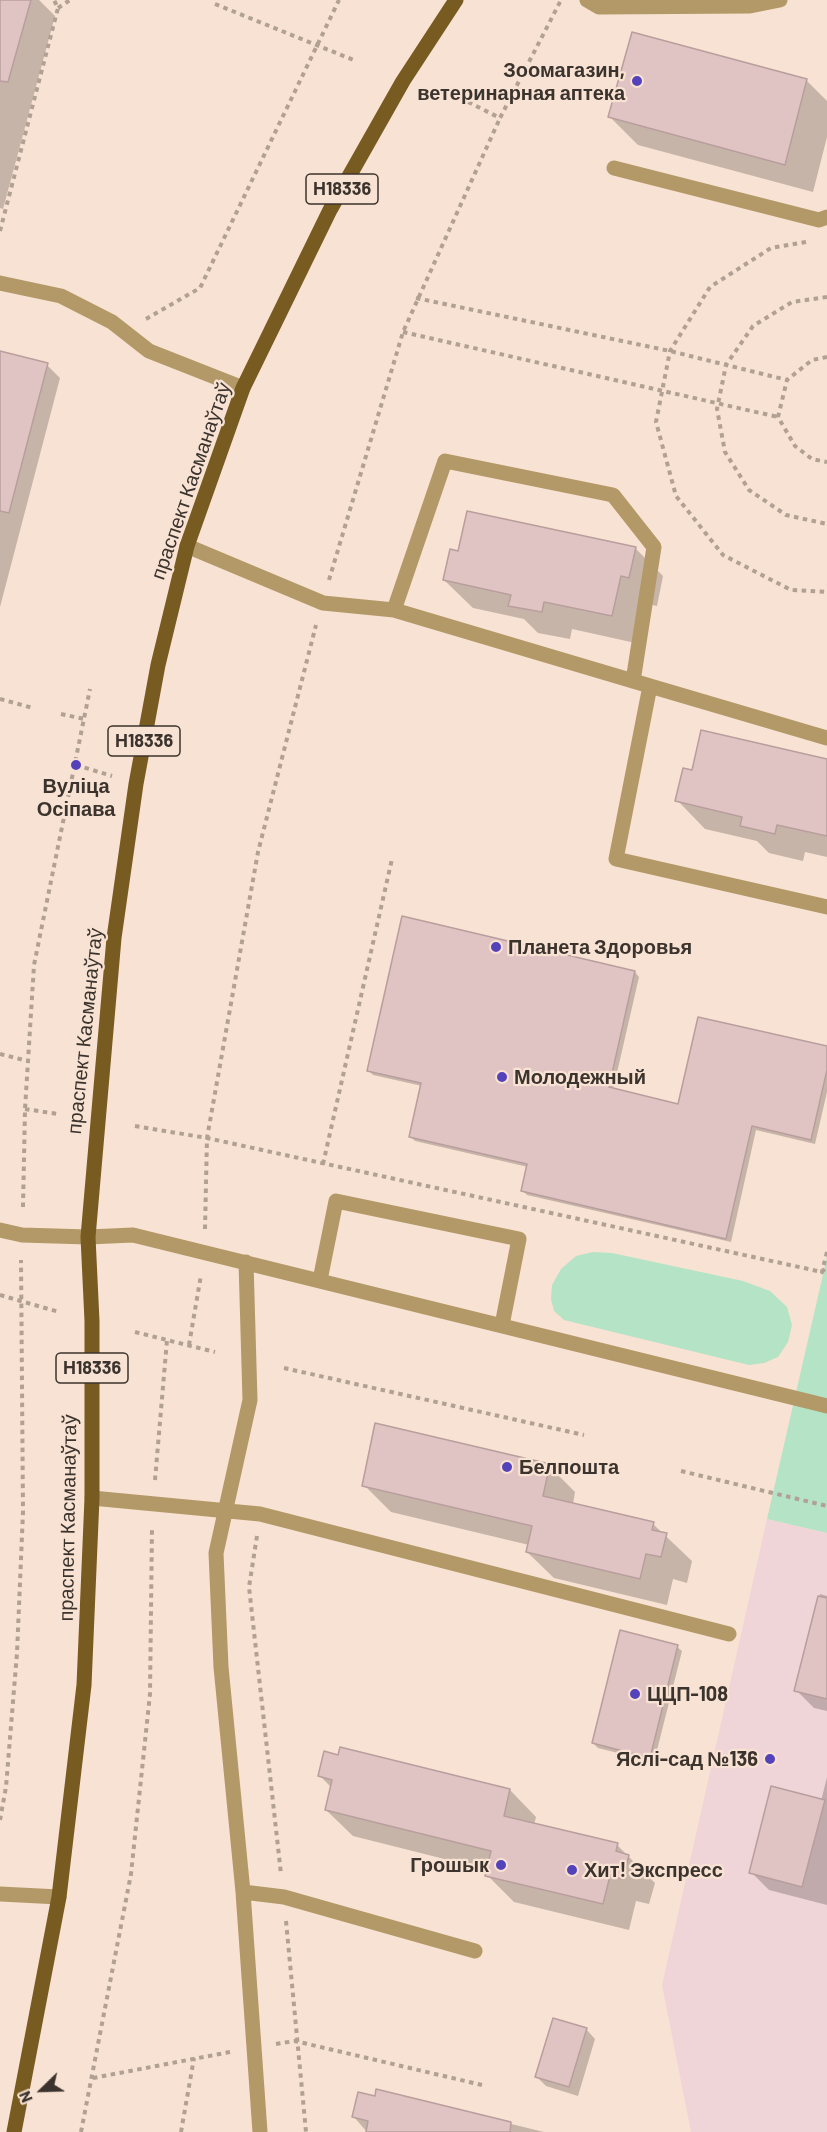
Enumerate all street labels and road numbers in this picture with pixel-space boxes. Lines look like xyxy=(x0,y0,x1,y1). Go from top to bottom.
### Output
road number: Н18336 xyxy=(306,174,378,204)
street label: праспект Касманаўтаў xyxy=(146,379,236,583)
road number: Н18336 xyxy=(108,726,180,756)
street label: праспект Касманаўтаў xyxy=(62,927,108,1135)
road number: Н18336 xyxy=(56,1353,128,1383)
street label: праспект Касманаўтаў xyxy=(54,1414,82,1622)

